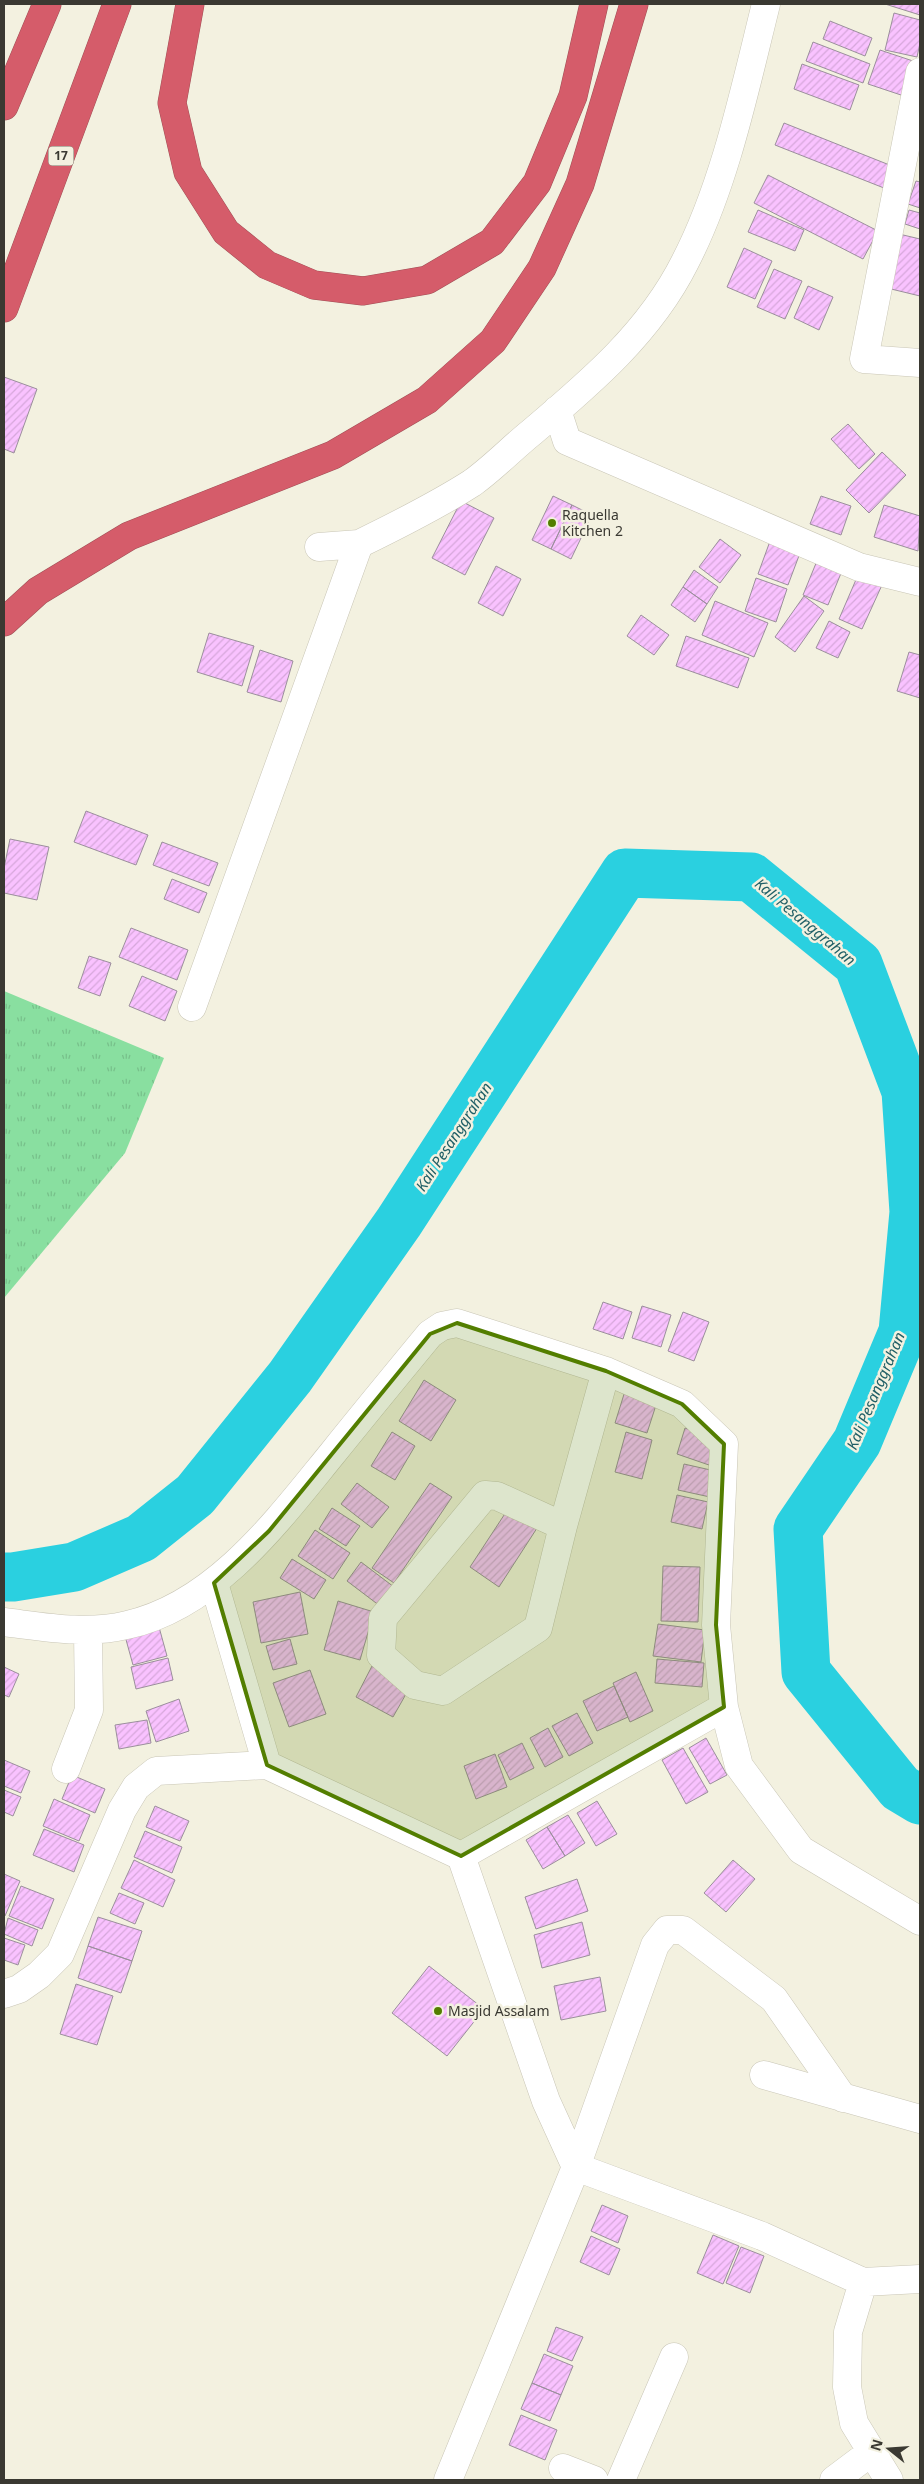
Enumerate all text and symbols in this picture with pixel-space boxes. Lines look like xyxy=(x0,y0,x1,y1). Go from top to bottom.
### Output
road number: 17 xyxy=(48,146,74,166)
place label: Raquella Kitchen 2 xyxy=(562,505,623,540)
marker: Raquella Kitchen 2 xyxy=(546,517,558,529)
water label: Kali Pesanggrahan xyxy=(751,873,860,969)
water label: Kali Pesanggrahan xyxy=(411,1078,496,1195)
water label: Kali Pesanggrahan xyxy=(841,1329,909,1452)
place label: Masjid Assalam xyxy=(448,2001,550,2020)
marker: Masjid Assalam xyxy=(432,2005,444,2017)
north arrow xyxy=(864,2424,914,2474)
text: N xyxy=(865,2437,887,2453)

